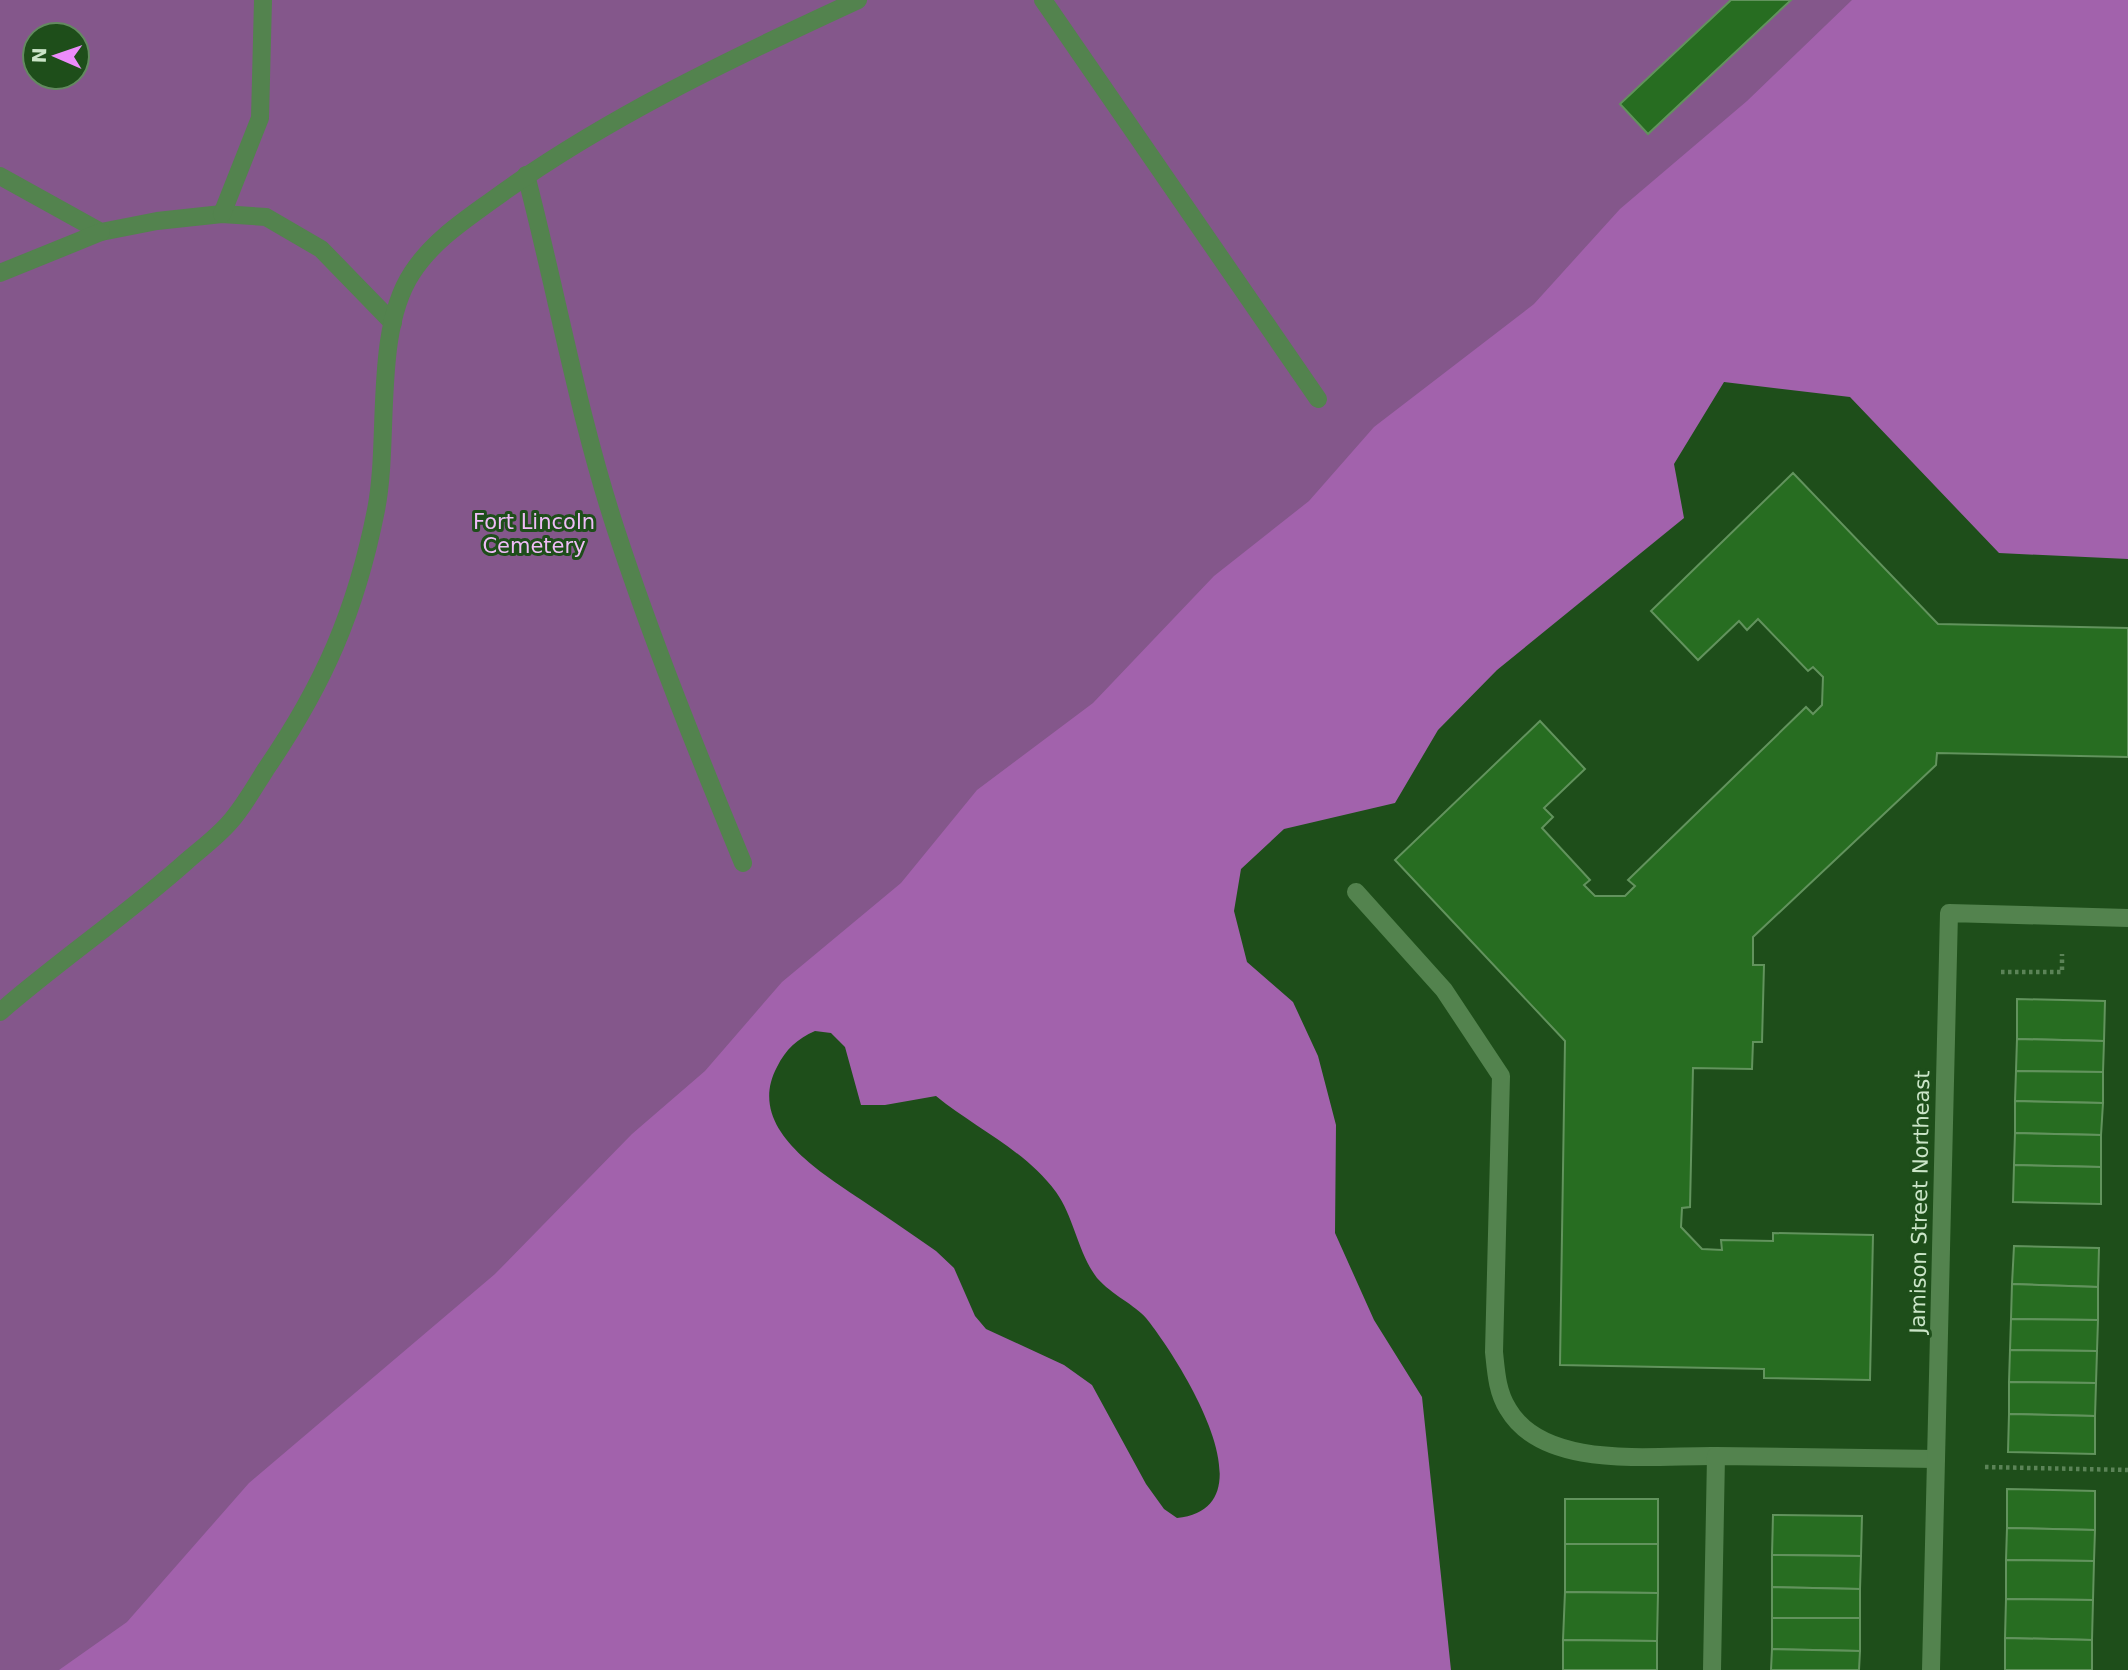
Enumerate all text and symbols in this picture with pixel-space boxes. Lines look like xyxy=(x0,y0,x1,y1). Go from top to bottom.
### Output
north arrow xyxy=(21,21,91,91)
text: N xyxy=(28,47,50,64)
park label: Fort Lincoln Cemetery xyxy=(473,510,595,558)
street label: Jamison Street Northeast xyxy=(1906,1070,1934,1336)

